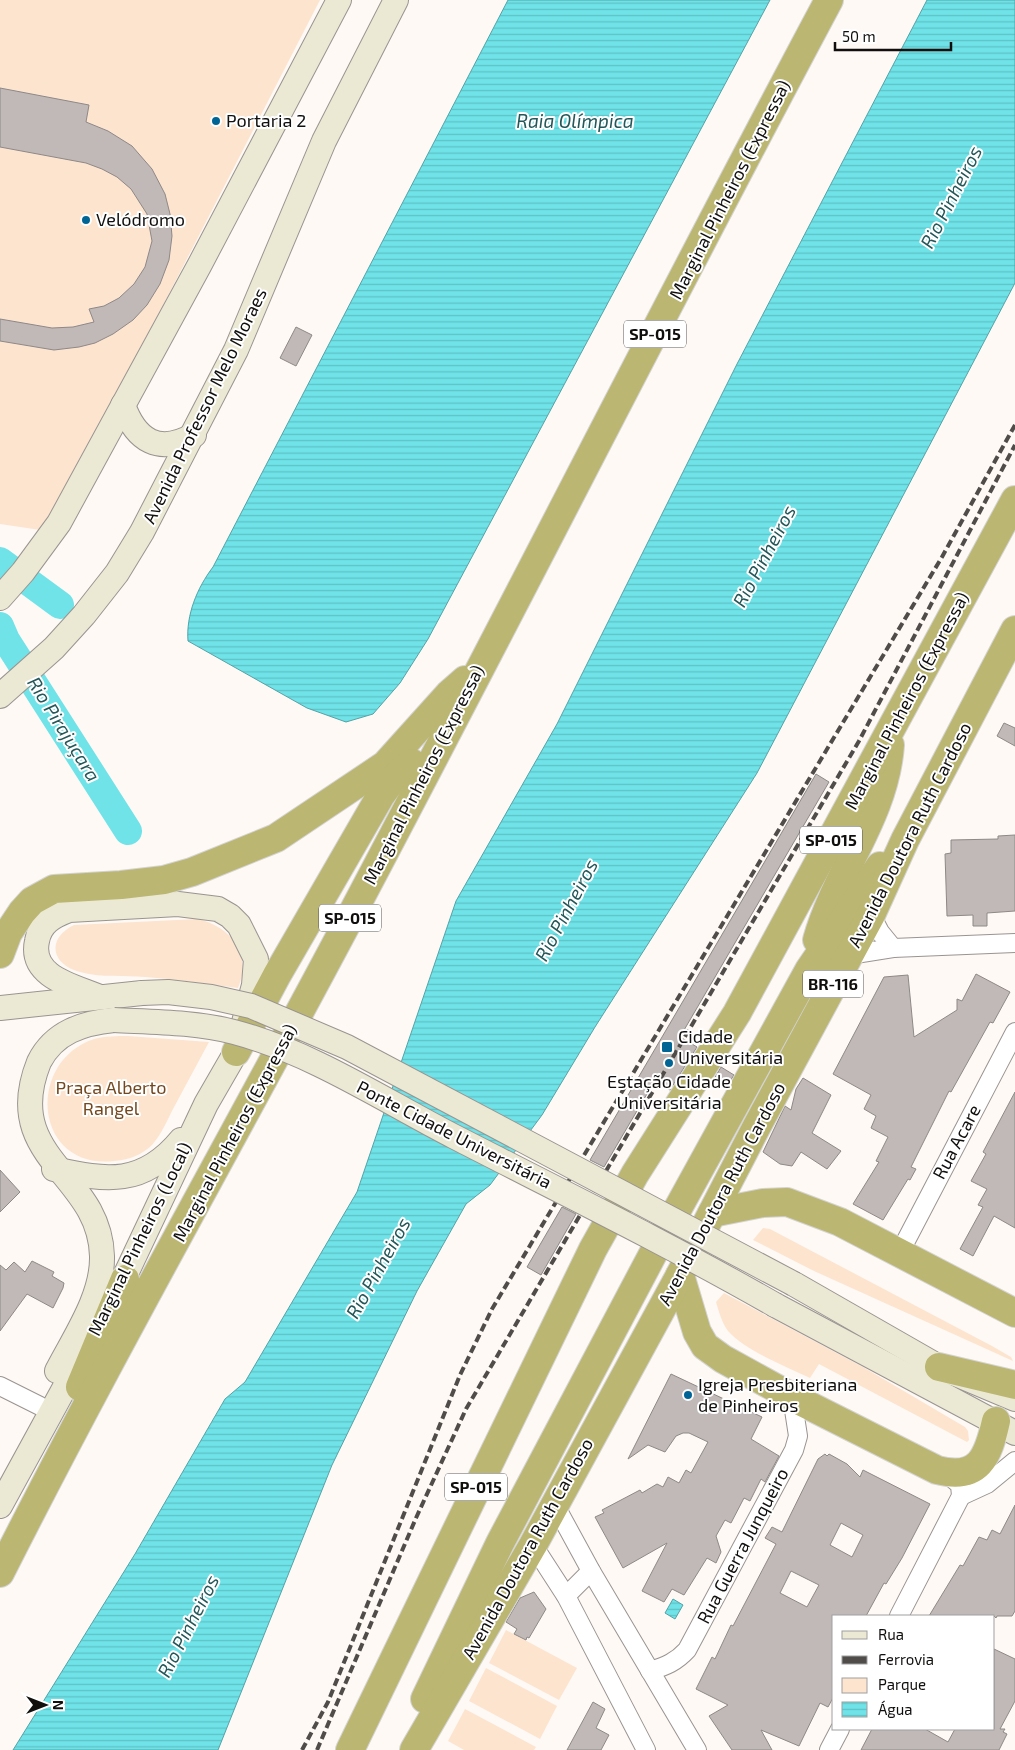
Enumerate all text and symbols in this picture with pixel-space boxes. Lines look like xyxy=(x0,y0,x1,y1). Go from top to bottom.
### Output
scale bar xyxy=(835,20,951,52)
text: 50 m xyxy=(842,27,876,45)
street label: Marginal Pinheiros (Expressa) xyxy=(664,76,794,303)
place label: Portaria 2 xyxy=(226,109,306,131)
water label: Raia Olímpica xyxy=(516,109,634,132)
marker: Portaria 2 xyxy=(210,115,222,127)
water label: Rio Pinheiros xyxy=(915,142,986,252)
place label: Velódromo xyxy=(96,208,185,230)
marker: Velódromo xyxy=(80,214,92,226)
street label: Avenida Professor Melo Moraes xyxy=(137,284,271,527)
road number: SP-015 xyxy=(624,320,686,348)
water label: Rio Pinheiros xyxy=(727,501,800,611)
street label: Marginal Pinheiros (Expressa) xyxy=(839,588,973,813)
street label: Marginal Pinheiros (Expressa) xyxy=(358,661,488,888)
water label: Rio Pirajuçara xyxy=(22,672,106,786)
street label: Avenida Doutora Ruth Cardoso xyxy=(843,718,976,951)
road number: SP-015 xyxy=(800,826,862,854)
water label: Rio Pinheiros xyxy=(529,855,602,965)
road number: SP-015 xyxy=(319,904,381,931)
road number: BR-116 xyxy=(803,971,863,998)
street label: Marginal Pinheiros (Expressa) xyxy=(167,1020,301,1245)
place label: Cidade Universitária xyxy=(678,1025,783,1068)
marker: Cidade Universitária xyxy=(660,1040,674,1054)
marker: Estação Cidade Universitária xyxy=(663,1057,675,1069)
place label: Estação Cidade Universitária xyxy=(607,1070,731,1113)
street label: Ponte Cidade Universitária xyxy=(353,1075,556,1193)
park label: Praça Alberto Rangel xyxy=(56,1076,166,1119)
street label: Avenida Doutora Ruth Cardoso xyxy=(653,1078,789,1309)
street label: Rua Acare xyxy=(927,1100,985,1183)
street label: Marginal Pinheiros (Local) xyxy=(83,1138,196,1339)
water label: Rio Pinheiros xyxy=(340,1213,415,1322)
place label: Igreja Presbiteriana de Pinheiros xyxy=(698,1373,857,1416)
marker: Igreja Presbiteriana de Pinheiros xyxy=(682,1389,694,1401)
street label: Avenida Doutora Ruth Cardoso xyxy=(457,1434,597,1663)
street label: Rua Guerra Junqueiro xyxy=(692,1464,792,1627)
road number: SP-015 xyxy=(445,1474,507,1500)
water label: Rio Pinheiros xyxy=(152,1571,223,1681)
legend xyxy=(832,1615,995,1730)
text: Rua xyxy=(878,1625,904,1643)
text: Ferrovia xyxy=(878,1650,934,1668)
text: Parque xyxy=(878,1675,926,1693)
north arrow xyxy=(20,1680,70,1730)
text: N xyxy=(50,1700,67,1710)
text: Água xyxy=(878,1700,913,1718)

